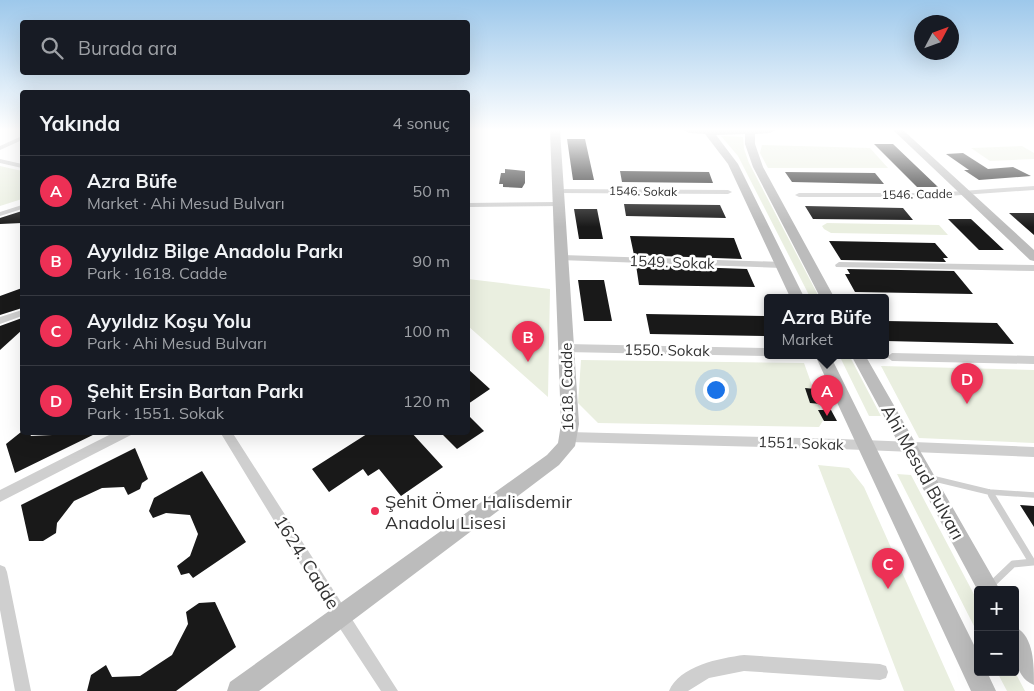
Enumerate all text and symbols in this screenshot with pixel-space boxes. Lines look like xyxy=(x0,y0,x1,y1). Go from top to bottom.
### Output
north arrow xyxy=(914,15,959,60)
search box xyxy=(20,20,470,75)
icon: search xyxy=(38,34,66,62)
text: Burada ara xyxy=(78,36,177,60)
text: Yakında xyxy=(40,110,120,136)
text: 4 sonuç xyxy=(393,113,450,133)
text: Azra Büfe xyxy=(87,169,177,193)
text: A xyxy=(50,181,62,201)
text: 50 m xyxy=(413,181,450,201)
street label: 1546. Sokak xyxy=(609,183,678,199)
street label: 1546. Cadde xyxy=(881,186,953,202)
text: Market · Ahi Mesud Bulvarı xyxy=(87,193,285,213)
text: Ayyıldız Bilge Anadolu Parkı xyxy=(87,239,343,263)
text: B xyxy=(50,251,62,271)
text: 90 m xyxy=(413,251,450,271)
street label: 1549. Sokak xyxy=(629,251,715,273)
text: Park · 1618. Cadde xyxy=(87,263,227,283)
popup xyxy=(764,294,889,359)
text: Azra Büfe xyxy=(781,305,872,329)
text: Ayyıldız Koşu Yolu xyxy=(87,309,251,333)
text: C xyxy=(51,321,61,341)
text: 100 m xyxy=(403,321,450,341)
pin: B xyxy=(512,321,544,362)
text: Market xyxy=(781,329,833,349)
text: Park · Ahi Mesud Bulvarı xyxy=(87,333,267,353)
street label: 1550. Sokak xyxy=(624,340,710,360)
street label: 1618. Cadde xyxy=(557,343,577,431)
pin: D xyxy=(951,363,983,404)
pin: A xyxy=(811,375,843,416)
your location xyxy=(703,377,729,403)
text: Şehit Ersin Bartan Parkı xyxy=(87,379,304,403)
text: D xyxy=(50,391,62,411)
text: 120 m xyxy=(403,391,450,411)
street label: Ahi Mesud Bulvarı xyxy=(876,401,970,543)
text: Park · 1551. Sokak xyxy=(87,403,224,423)
street label: 1551. Sokak xyxy=(758,432,844,454)
place label: Şehit Ömer Halisdemir Anadolu Lisesi xyxy=(385,490,572,534)
marker: Şehit Ömer Halisdemir Anadolu Lisesi xyxy=(369,505,381,517)
street label: 1624. Cadde xyxy=(269,511,345,613)
pin: C xyxy=(872,548,904,589)
map controls xyxy=(974,586,1019,676)
button: + xyxy=(974,586,1019,631)
button: − xyxy=(974,631,1019,676)

